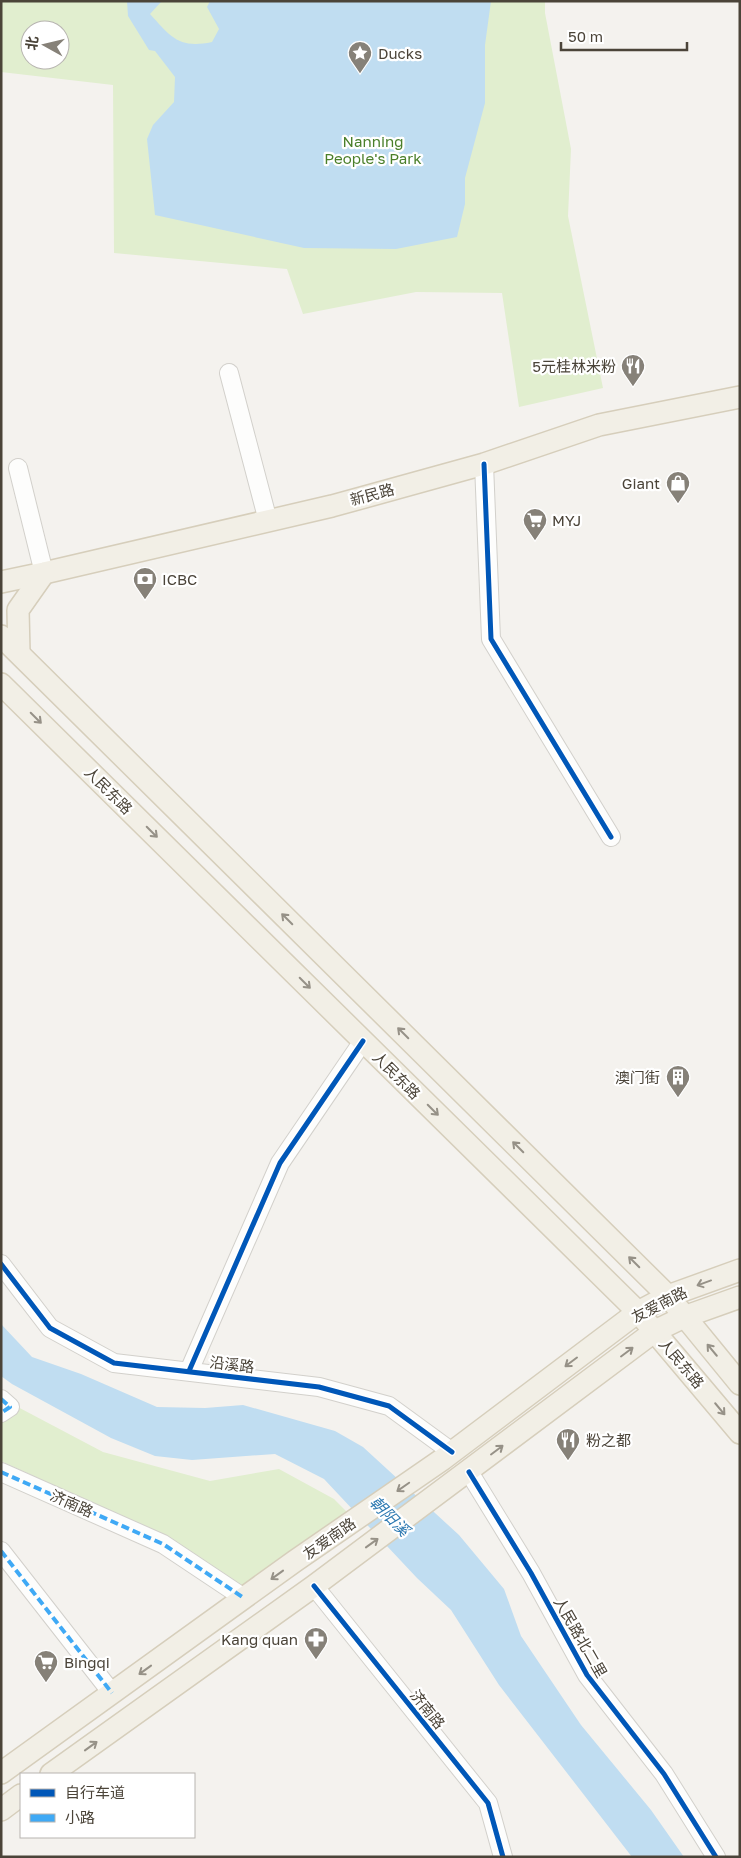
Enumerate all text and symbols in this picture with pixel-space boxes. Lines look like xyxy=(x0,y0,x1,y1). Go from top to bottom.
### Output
north arrow xyxy=(20,20,70,70)
scale bar xyxy=(561,20,687,52)
text: 50 m xyxy=(568,27,603,45)
text: 北 xyxy=(22,35,41,51)
place icon: Ducks xyxy=(347,40,373,74)
place label: Ducks xyxy=(378,44,422,62)
park label: Nanning People's Park xyxy=(324,132,422,167)
restaurant icon: 5元桂林米粉 xyxy=(620,353,646,387)
place label: 5元桂林米粉 xyxy=(532,357,616,375)
shop icon: Giant xyxy=(665,470,691,504)
place label: Giant xyxy=(622,474,660,492)
street label: 新民路 xyxy=(348,479,396,509)
supermarket icon: MYJ xyxy=(522,507,548,541)
place label: MYJ xyxy=(552,511,581,529)
bank icon: ICBC xyxy=(132,566,158,600)
place label: ICBC xyxy=(162,570,197,588)
one-way arrow xyxy=(30,712,42,724)
street label: 人民东路 xyxy=(81,762,137,818)
one-way arrow xyxy=(145,826,157,838)
one-way arrow xyxy=(281,913,294,925)
one-way arrow xyxy=(299,977,311,990)
one-way arrow xyxy=(397,1027,409,1039)
street label: 人民东路 xyxy=(369,1047,425,1103)
building icon: 澳门街 xyxy=(665,1064,691,1098)
place label: 澳门街 xyxy=(615,1068,660,1086)
one-way arrow xyxy=(427,1104,439,1116)
one-way arrow xyxy=(513,1142,525,1154)
one-way arrow xyxy=(628,1256,640,1268)
one-way arrow xyxy=(697,1279,712,1288)
street label: 友爱南路 xyxy=(628,1282,690,1326)
street label: 人民东路 xyxy=(656,1334,708,1392)
one-way arrow xyxy=(706,1344,718,1357)
one-way arrow xyxy=(620,1347,633,1358)
street label: 沿溪路 xyxy=(209,1352,255,1376)
one-way arrow xyxy=(565,1357,578,1368)
one-way arrow xyxy=(714,1402,725,1415)
restaurant icon: 粉之都 xyxy=(555,1427,581,1461)
place label: 粉之都 xyxy=(586,1431,631,1449)
one-way arrow xyxy=(490,1445,503,1456)
one-way arrow xyxy=(396,1482,410,1492)
street label: 济南路 xyxy=(48,1486,96,1520)
water label: 朝阳溪 xyxy=(366,1492,415,1541)
street label: 友爱南路 xyxy=(299,1513,359,1563)
one-way arrow xyxy=(365,1538,379,1548)
one-way arrow xyxy=(271,1569,284,1580)
street label: 人民路北二里 xyxy=(551,1594,611,1680)
pharmacy icon: Kang quan xyxy=(303,1626,329,1660)
place label: Kang quan xyxy=(221,1630,298,1648)
supermarket icon: Bingqi xyxy=(33,1649,59,1683)
place label: Bingqi xyxy=(64,1653,110,1671)
one-way arrow xyxy=(139,1664,152,1675)
street label: 济南路 xyxy=(407,1686,449,1732)
one-way arrow xyxy=(83,1741,97,1751)
legend xyxy=(20,1773,195,1838)
text: 自行车道 xyxy=(65,1783,125,1801)
text: 小路 xyxy=(65,1808,95,1826)

